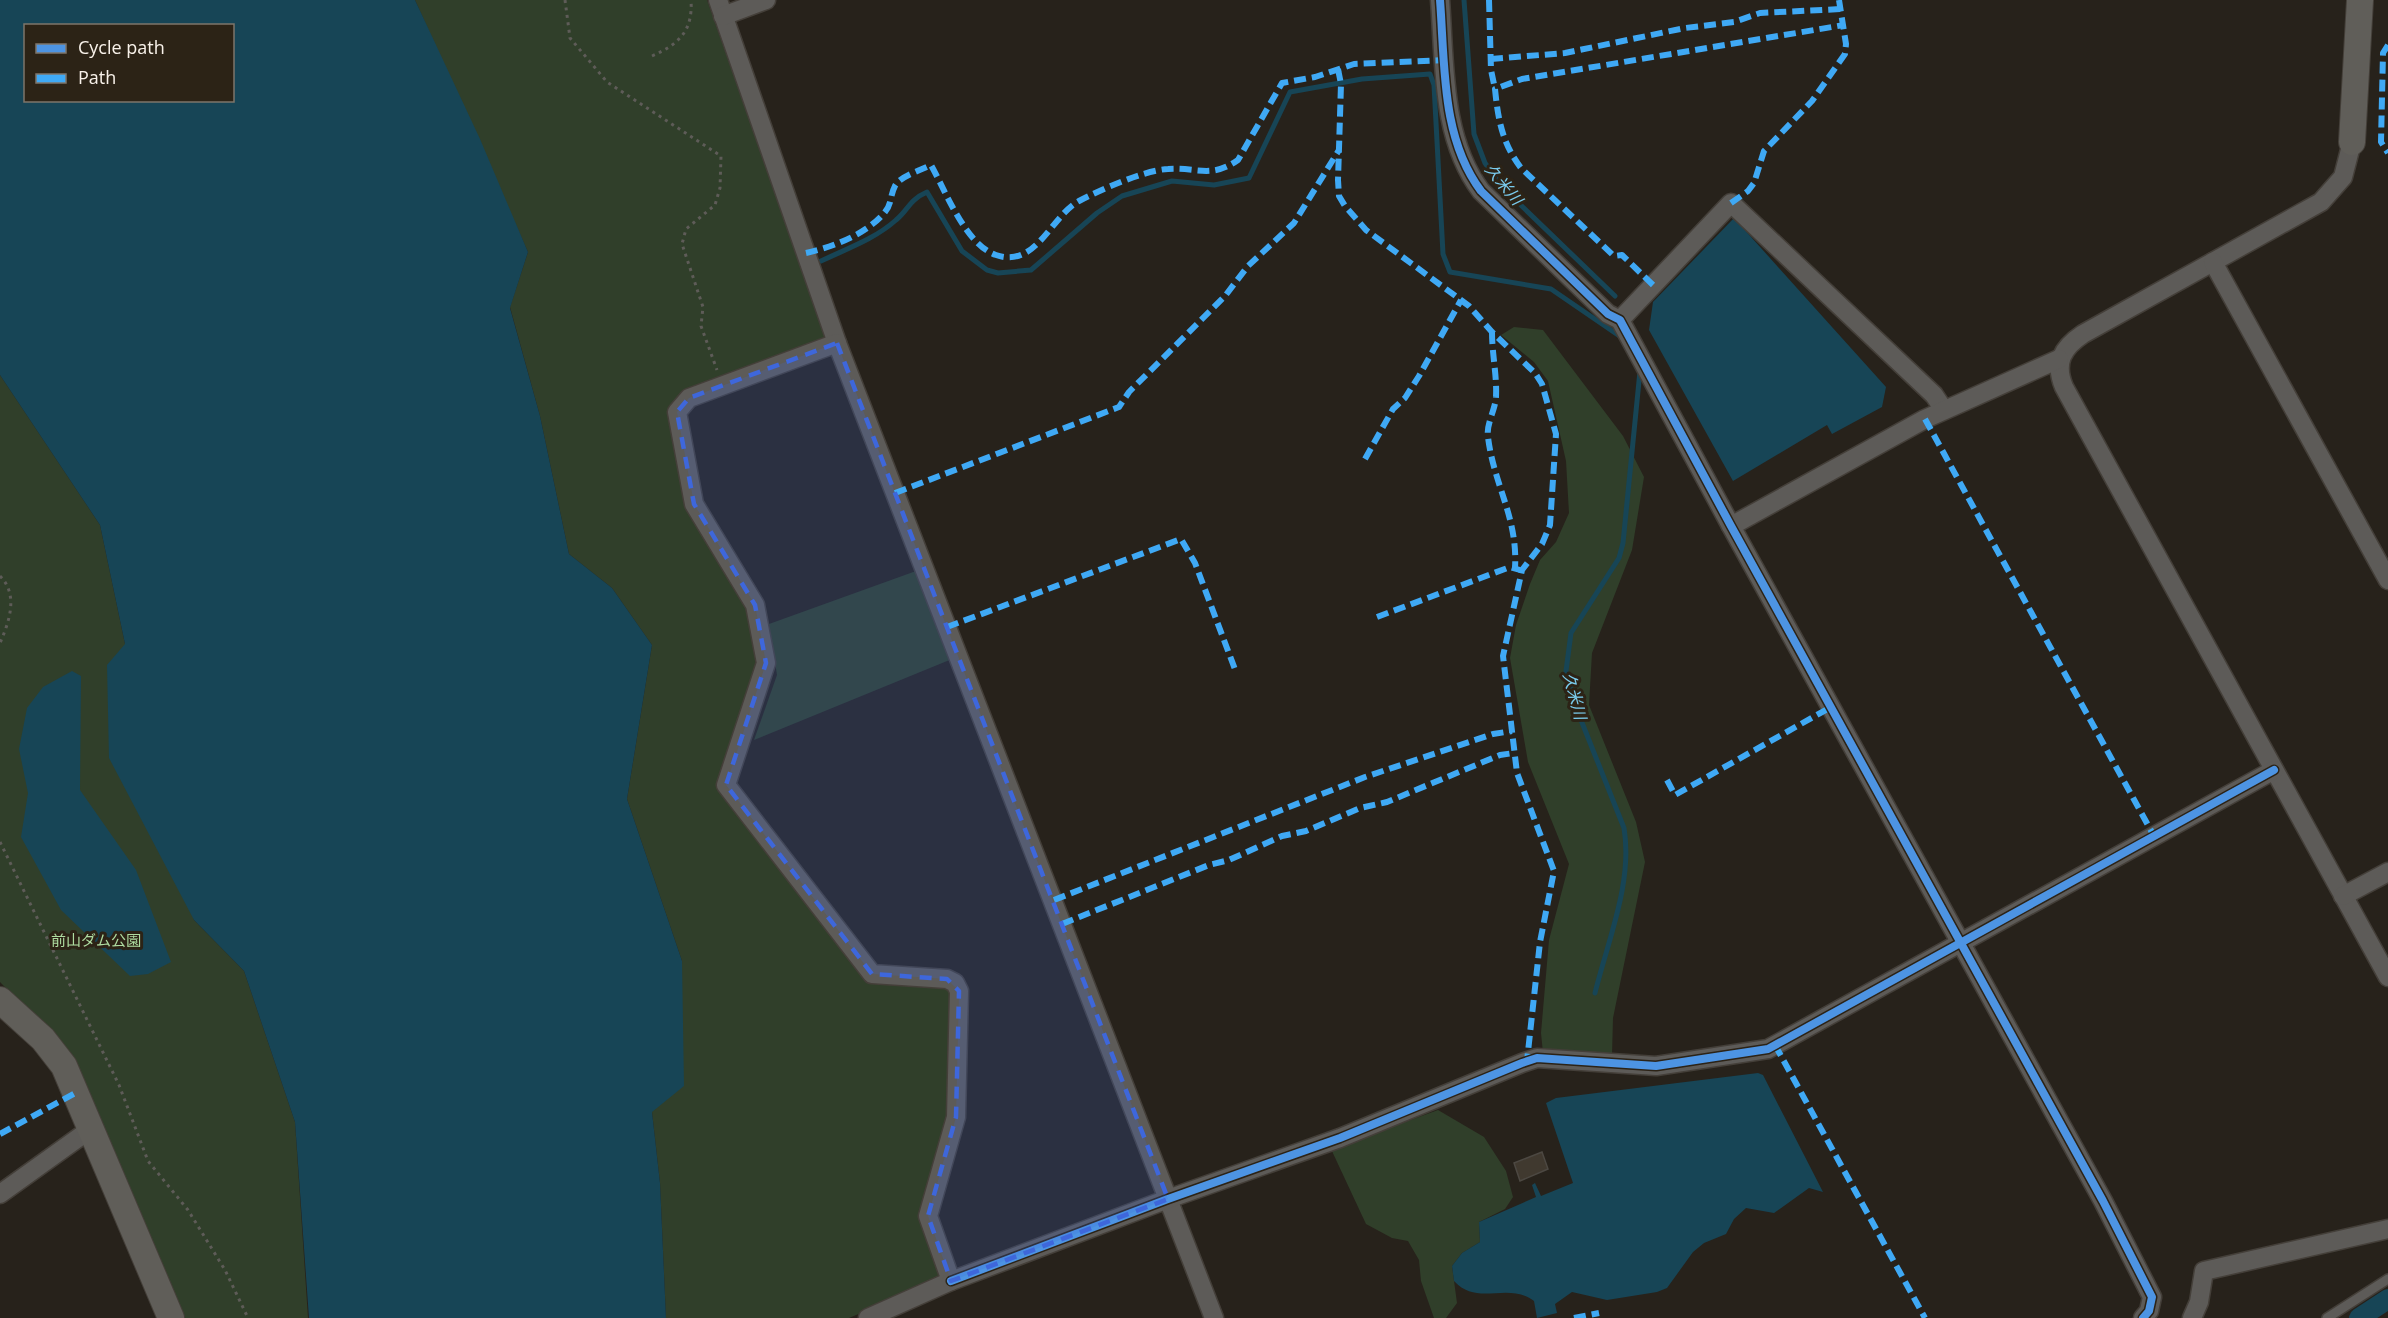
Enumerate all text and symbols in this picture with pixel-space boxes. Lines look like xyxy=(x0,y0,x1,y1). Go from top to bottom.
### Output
legend xyxy=(24,24,234,102)
text: Cycle path xyxy=(78,35,165,59)
text: Path xyxy=(78,65,116,89)
water label: 久米川 xyxy=(1480,159,1529,211)
water label: 久米川 xyxy=(1558,670,1592,724)
park label: 前山ダム公園 xyxy=(51,930,141,950)

